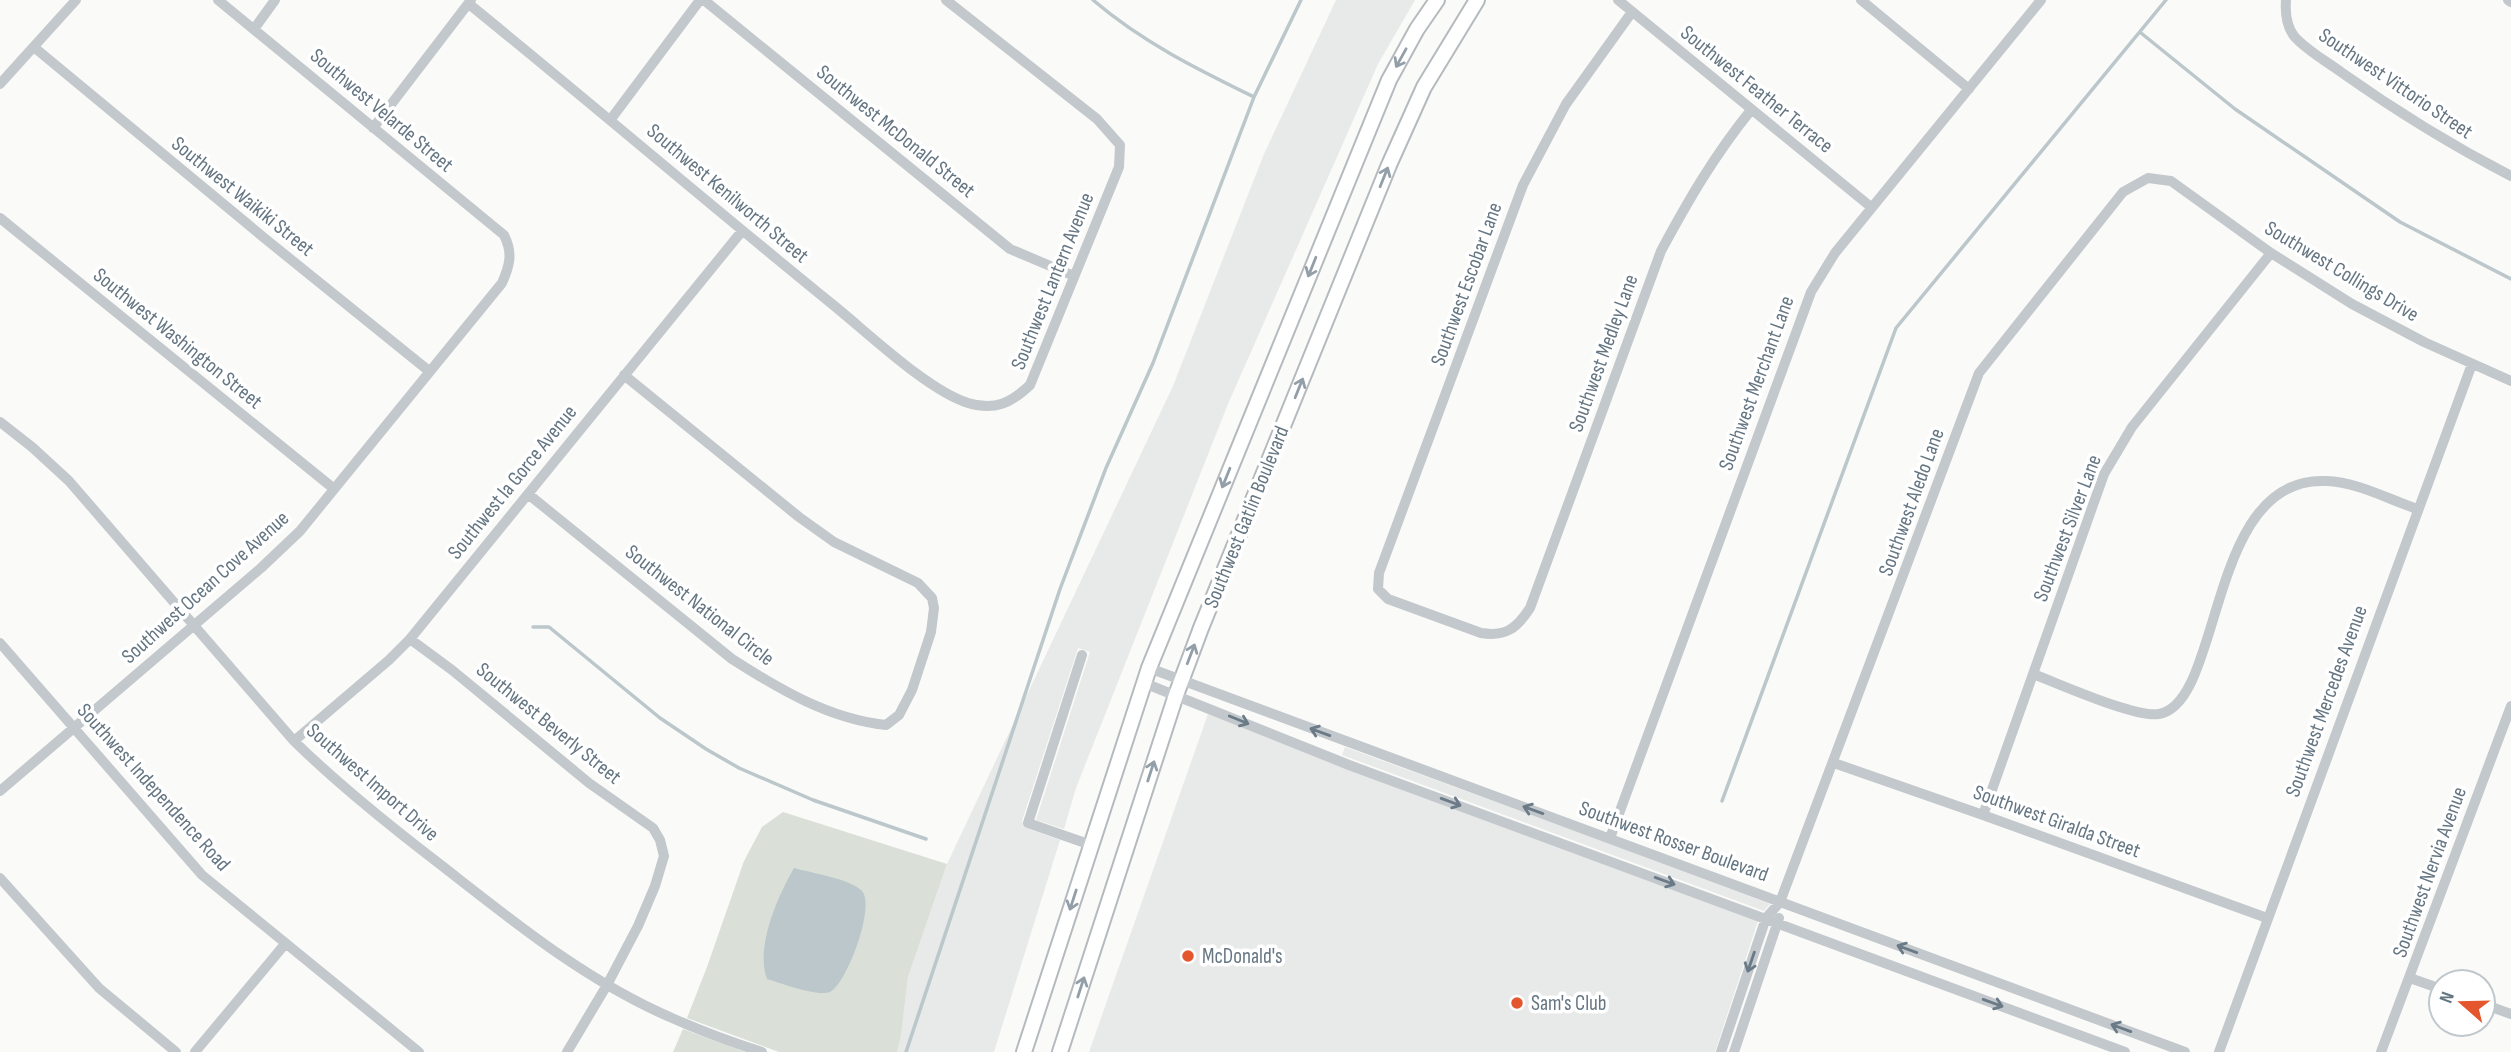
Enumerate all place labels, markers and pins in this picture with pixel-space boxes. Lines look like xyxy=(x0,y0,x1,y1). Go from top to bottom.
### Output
place label: McDonald's xyxy=(1202,944,1283,969)
marker: McDonald's xyxy=(1180,948,1196,964)
place label: Sam's Club xyxy=(1531,991,1607,1016)
marker: Sam's Club xyxy=(1509,995,1525,1011)

